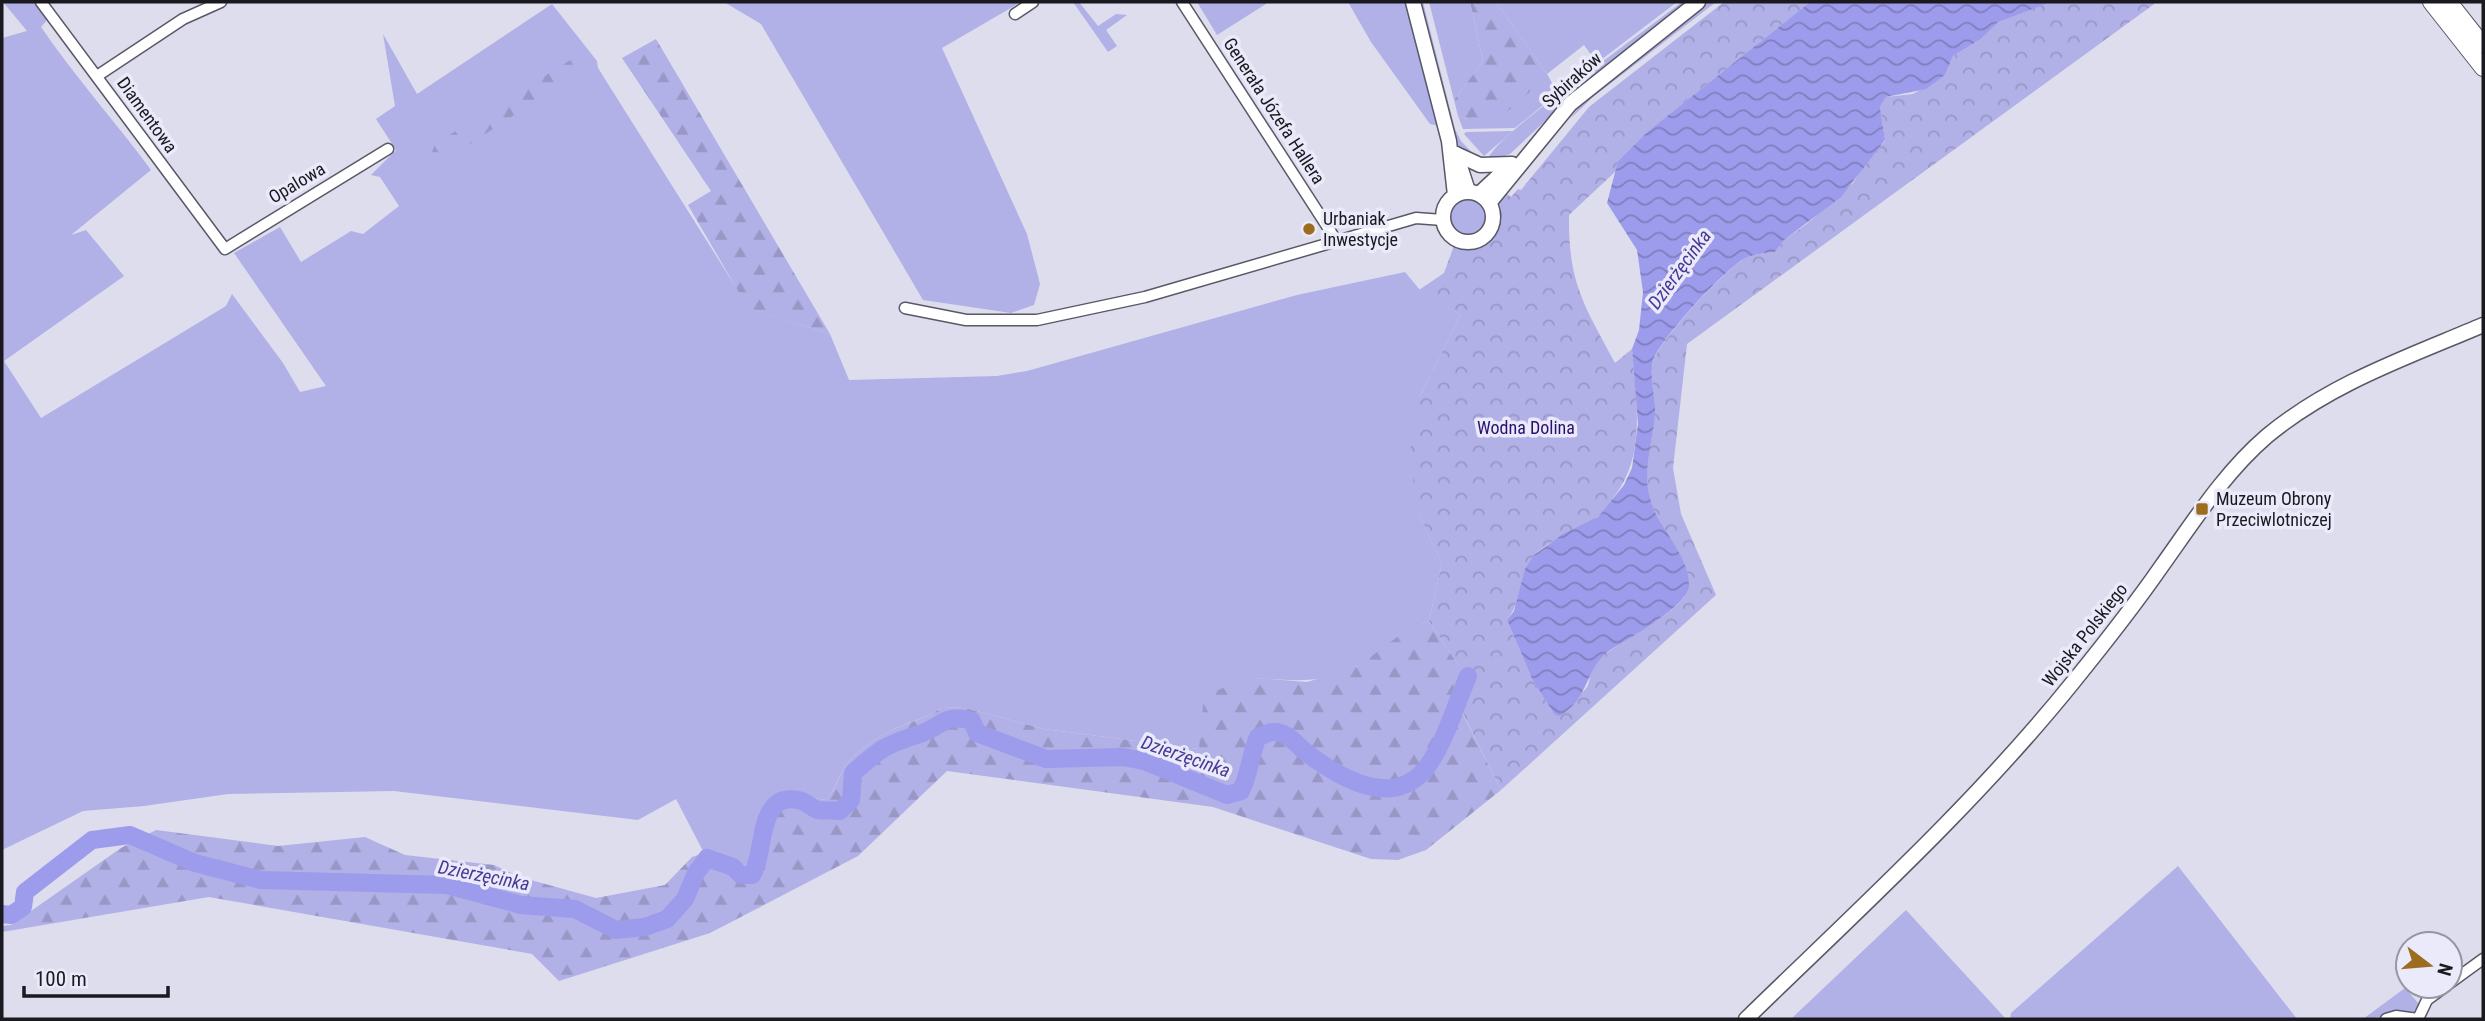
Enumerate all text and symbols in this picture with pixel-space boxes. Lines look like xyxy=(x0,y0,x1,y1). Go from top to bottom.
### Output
street label: Generała Józefa Hallera xyxy=(1219,34,1329,188)
street label: Sybiraków xyxy=(1538,47,1606,112)
street label: Diamentowa xyxy=(113,73,182,157)
street label: Opalowa xyxy=(265,158,329,207)
place label: Urbaniak Inwestycje xyxy=(1323,208,1398,250)
marker: Urbaniak Inwestycje xyxy=(1301,221,1317,237)
water label: Dzierżęcinka xyxy=(1643,225,1716,313)
park label: Wodna Dolina xyxy=(1477,417,1575,438)
place label: Muzeum Obrony Przeciwlotniczej xyxy=(2216,488,2332,530)
marker: Muzeum Obrony Przeciwlotniczej xyxy=(2194,501,2210,517)
street label: Wojska Polskiego xyxy=(2038,579,2131,691)
water label: Dzierżęcinka xyxy=(1138,731,1233,782)
water label: Dzierżęcinka xyxy=(436,855,531,896)
north arrow xyxy=(2394,930,2464,1000)
scale bar xyxy=(24,954,168,998)
text: N xyxy=(2432,961,2458,978)
text: 100 m xyxy=(35,967,87,991)

